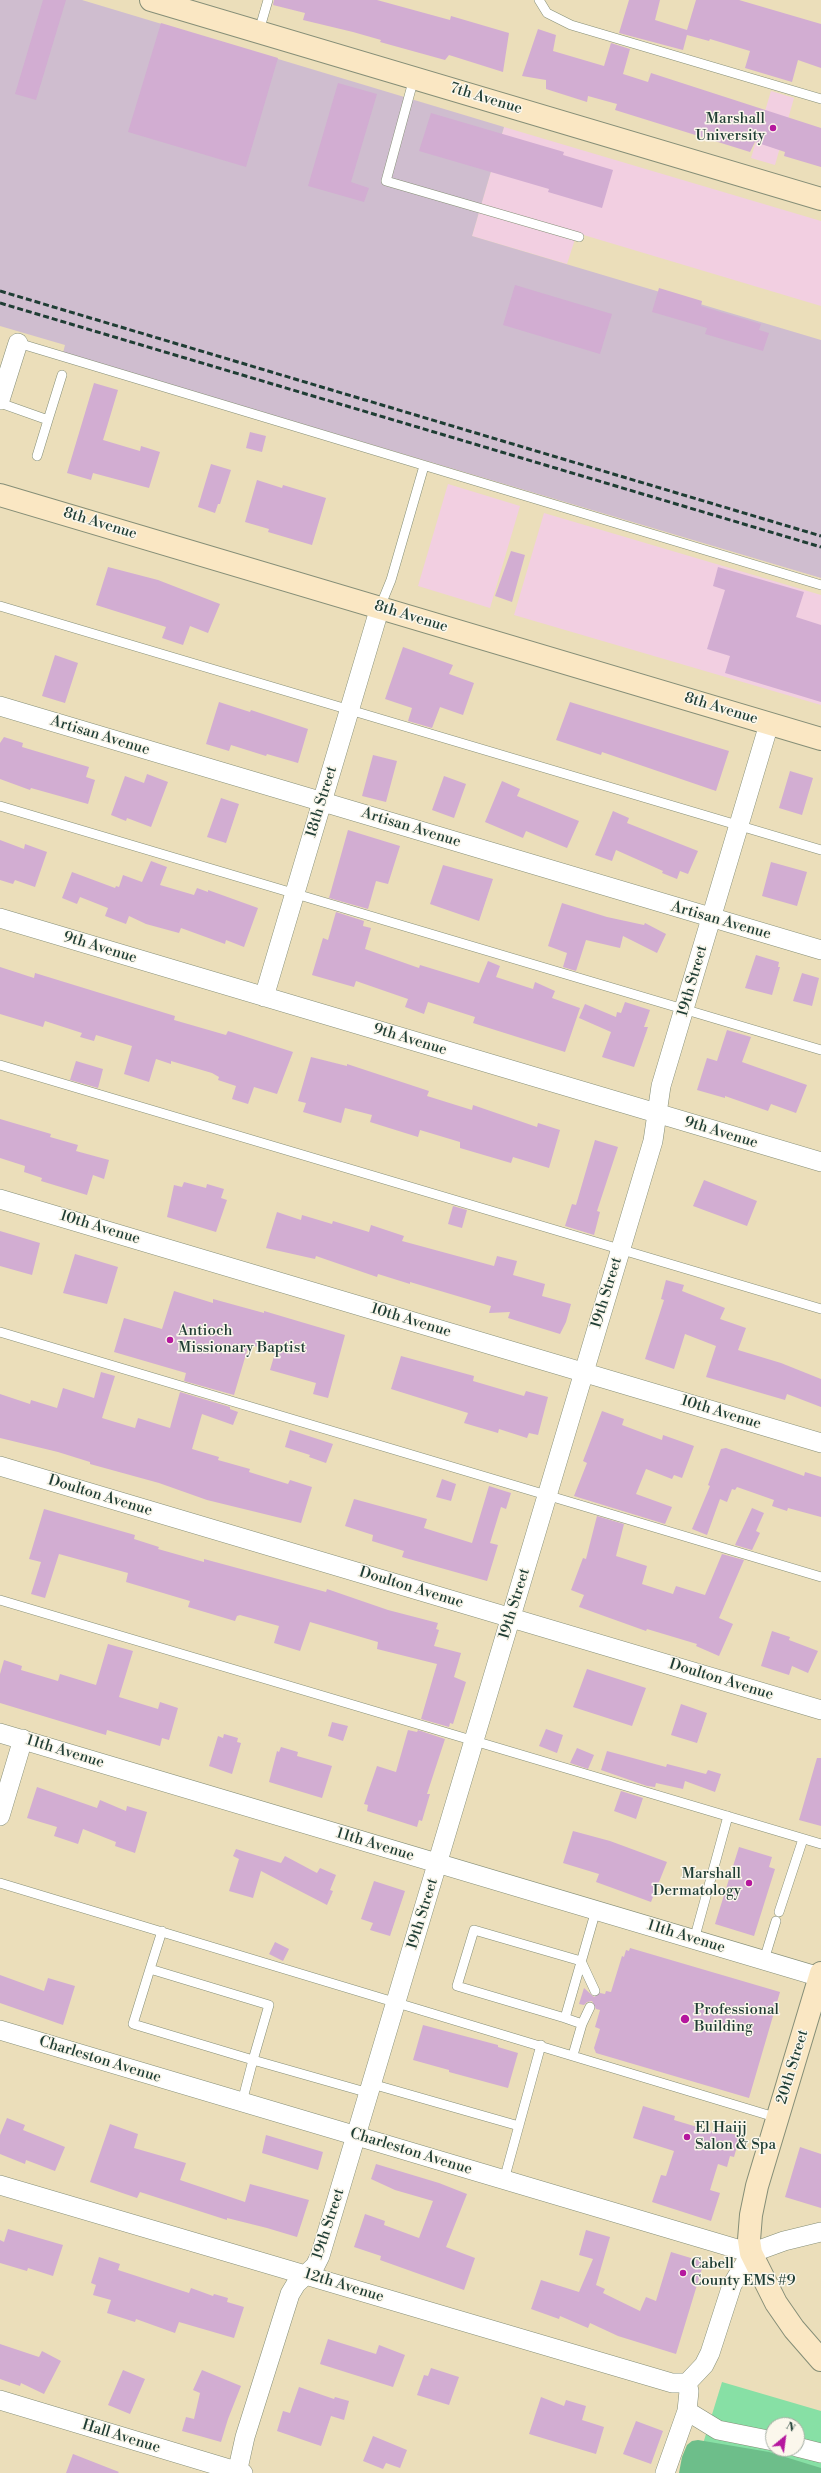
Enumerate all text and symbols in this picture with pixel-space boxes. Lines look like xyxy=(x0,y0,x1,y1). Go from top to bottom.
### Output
street label: 7th Avenue xyxy=(448,79,524,119)
place label: Marshall University xyxy=(695,110,765,145)
marker: Marshall University xyxy=(768,123,778,133)
street label: 8th Avenue xyxy=(61,504,139,544)
street label: 8th Avenue xyxy=(372,597,450,637)
street label: 8th Avenue xyxy=(682,689,760,729)
street label: Artisan Avenue xyxy=(48,712,152,760)
street label: 18th Street xyxy=(303,764,341,840)
street label: Artisan Avenue xyxy=(359,804,463,852)
street label: Artisan Avenue xyxy=(669,898,773,944)
street label: 9th Avenue xyxy=(61,928,139,968)
street label: 19th Street xyxy=(674,943,712,1019)
street label: 9th Avenue xyxy=(371,1020,449,1060)
street label: 9th Avenue xyxy=(682,1113,760,1153)
street label: 10th Avenue xyxy=(58,1207,142,1249)
street label: 19th Street xyxy=(588,1255,626,1331)
street label: 10th Avenue xyxy=(369,1300,453,1342)
place label: Antioch Missionary Baptist xyxy=(178,1322,306,1357)
marker: Antioch Missionary Baptist xyxy=(165,1335,175,1345)
street label: 10th Avenue xyxy=(679,1392,763,1434)
street label: Doulton Avenue xyxy=(46,1472,154,1520)
street label: Doulton Avenue xyxy=(357,1564,465,1612)
street label: 19th Street xyxy=(496,1566,534,1642)
street label: Doulton Avenue xyxy=(667,1656,775,1704)
street label: 11th Avenue xyxy=(24,1732,106,1772)
street label: 11th Avenue xyxy=(334,1825,416,1865)
place label: Marshall Dermatology xyxy=(653,1865,741,1900)
street label: 19th Street xyxy=(404,1876,442,1952)
marker: Marshall Dermatology xyxy=(744,1878,754,1888)
street label: 11th Avenue xyxy=(645,1917,727,1957)
place label: Professional Building xyxy=(694,2001,779,2036)
marker: Professional Building xyxy=(679,2013,691,2025)
street label: 20th Street xyxy=(773,2028,813,2106)
street label: Charleston Avenue xyxy=(37,2033,163,2087)
place label: El Haijj Salon & Spa xyxy=(695,2119,776,2154)
street label: Charleston Avenue xyxy=(348,2125,474,2179)
marker: El Haijj Salon & Spa xyxy=(682,2132,692,2142)
street label: 19th Street xyxy=(309,2186,349,2262)
place label: Cabell County EMS #9 xyxy=(691,2255,796,2290)
street label: 12th Avenue xyxy=(302,2265,386,2307)
marker: Cabell County EMS #9 xyxy=(678,2268,688,2278)
street label: Hall Avenue xyxy=(80,2417,162,2457)
north arrow xyxy=(765,2417,805,2457)
text: N xyxy=(783,2419,798,2436)

